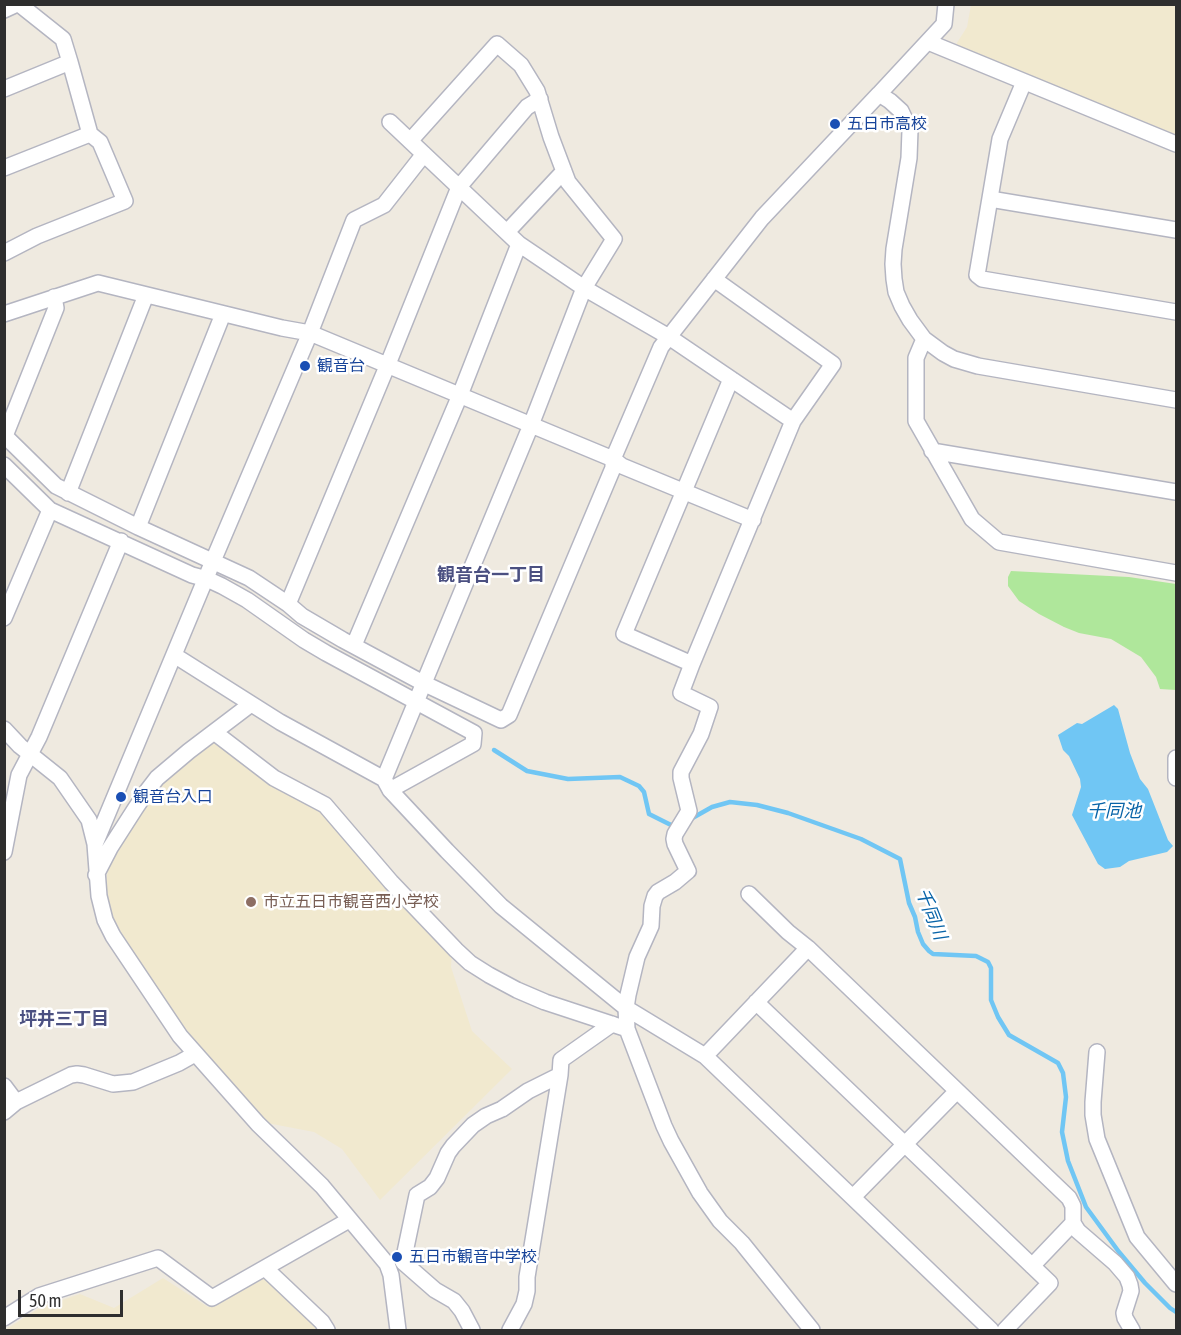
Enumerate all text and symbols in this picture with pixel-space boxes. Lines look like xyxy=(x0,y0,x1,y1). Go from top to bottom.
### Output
place label: 五日市高校 xyxy=(847,114,927,134)
marker: 五日市高校 xyxy=(828,117,842,131)
place label: 観音台 xyxy=(317,356,365,376)
marker: 観音台 xyxy=(298,359,312,373)
district label: 観音台一丁目 xyxy=(437,564,545,586)
place label: 観音台入口 xyxy=(133,787,213,807)
marker: 観音台入口 xyxy=(114,790,128,804)
water label: 千同池 xyxy=(1087,800,1141,822)
water label: 千同川 xyxy=(911,885,951,943)
place label: 市立五日市観音西小学校 xyxy=(263,892,439,912)
marker: 市立五日市観音西小学校 xyxy=(244,895,258,909)
district label: 坪井三丁目 xyxy=(19,1008,109,1030)
place label: 五日市観音中学校 xyxy=(409,1247,537,1267)
marker: 五日市観音中学校 xyxy=(390,1250,404,1264)
scale bar xyxy=(21,1278,126,1316)
text: 50 m xyxy=(29,1290,61,1311)

